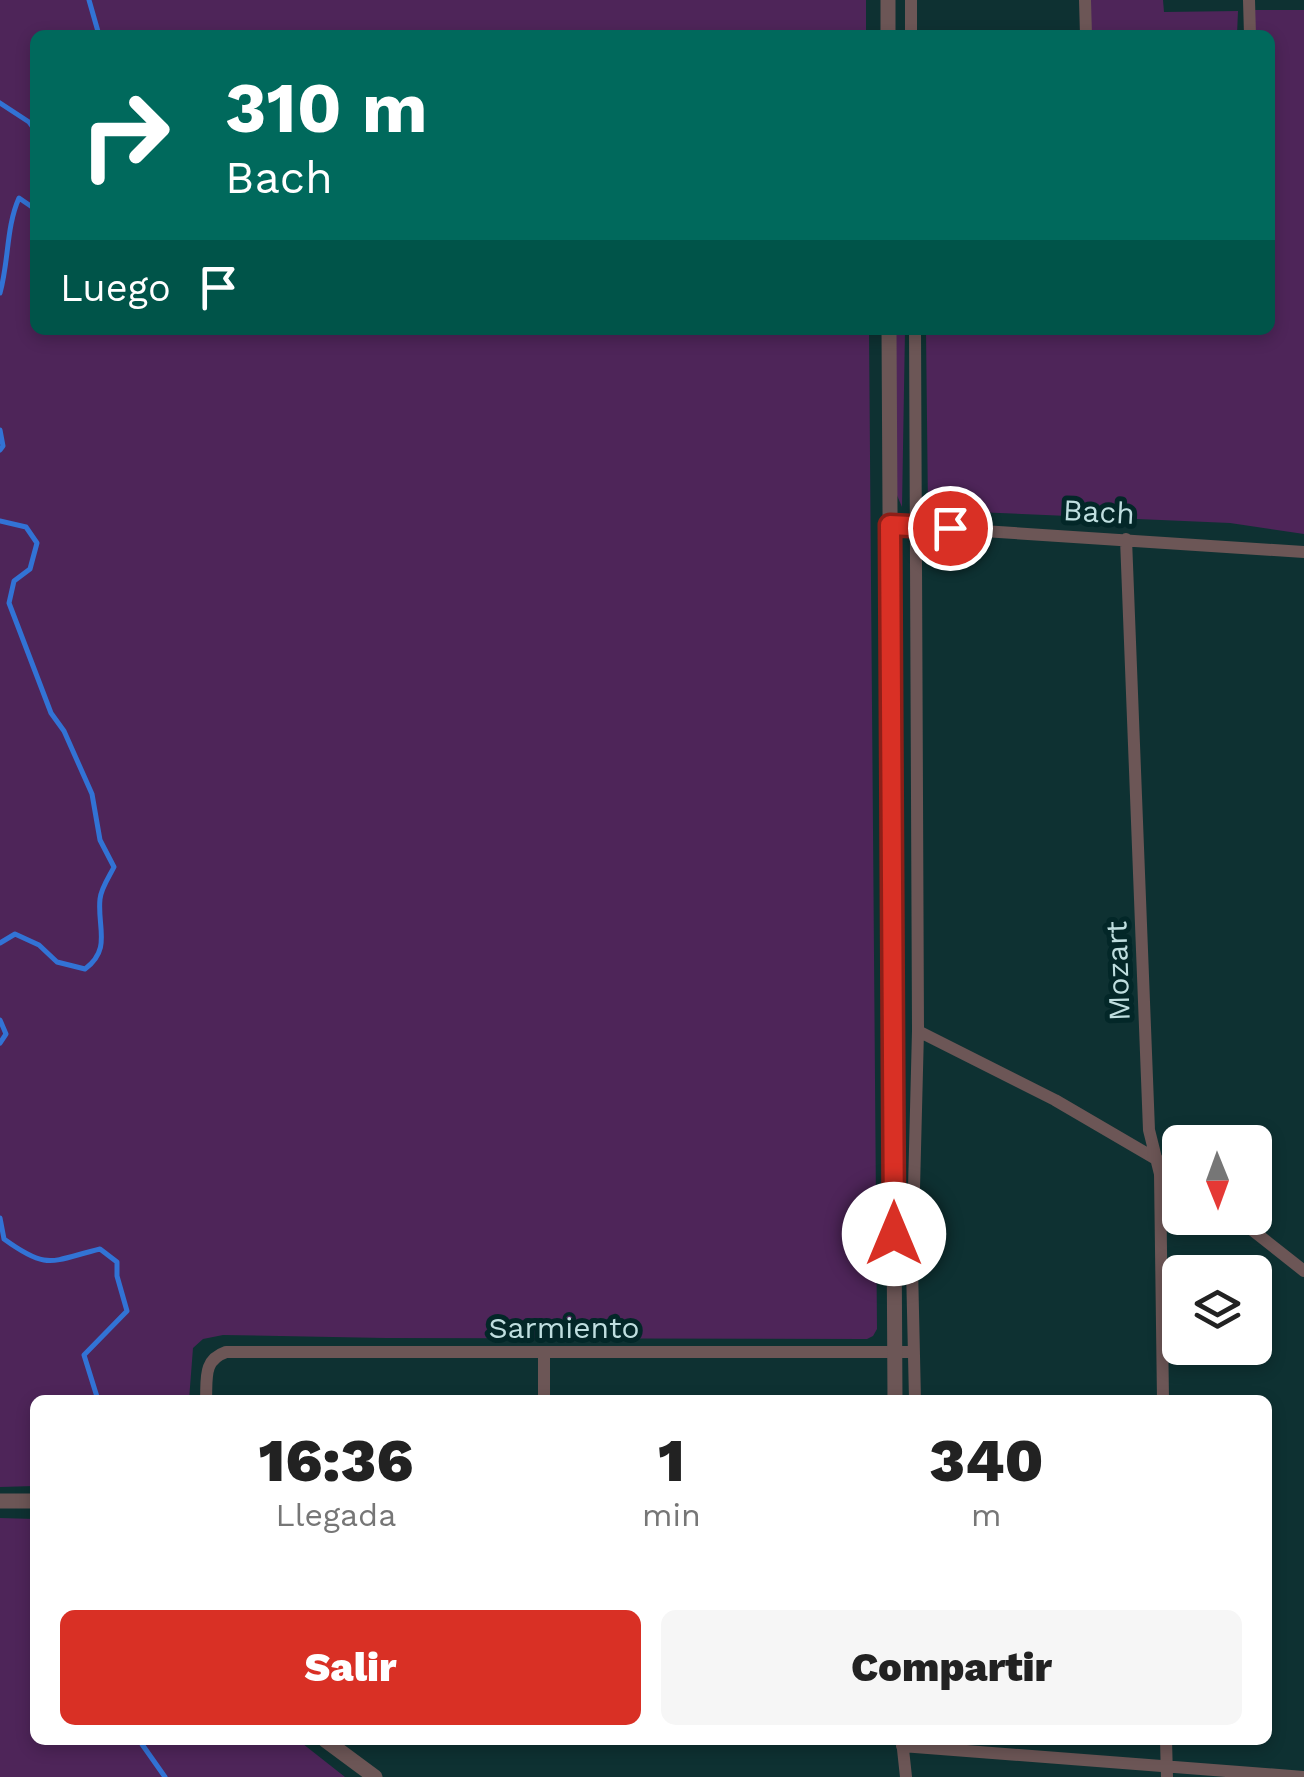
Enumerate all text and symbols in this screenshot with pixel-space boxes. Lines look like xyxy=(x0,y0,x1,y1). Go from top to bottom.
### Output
text: 310 m xyxy=(225,67,428,149)
icon: right xyxy=(60,70,190,200)
text: Bach xyxy=(225,151,333,204)
icon: arrive xyxy=(191,260,246,315)
text: Luego xyxy=(60,266,171,310)
pin xyxy=(908,486,993,571)
street label: Bach xyxy=(1062,492,1136,531)
icon: arrive xyxy=(923,501,978,556)
street label: Mozart xyxy=(1098,920,1137,1022)
north arrow xyxy=(1162,1125,1272,1235)
map controls xyxy=(1162,1125,1272,1365)
position arrow xyxy=(842,1182,946,1286)
button: layers xyxy=(1162,1255,1272,1365)
street label: Sarmiento xyxy=(489,1310,639,1345)
text: 16:36 xyxy=(258,1425,414,1496)
text: 1 xyxy=(658,1425,685,1496)
text: 340 xyxy=(929,1425,1044,1496)
text: Llegada xyxy=(276,1496,396,1534)
text: min xyxy=(642,1496,701,1534)
text: m xyxy=(971,1496,1002,1534)
button: Salir xyxy=(60,1610,641,1725)
button: Compartir xyxy=(661,1610,1242,1725)

